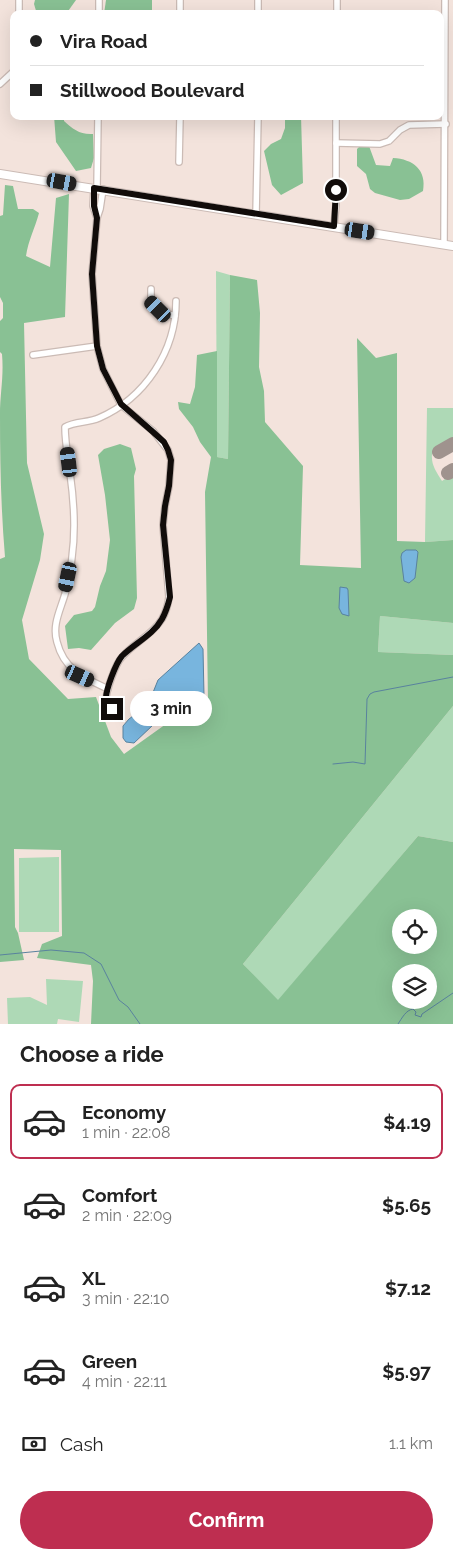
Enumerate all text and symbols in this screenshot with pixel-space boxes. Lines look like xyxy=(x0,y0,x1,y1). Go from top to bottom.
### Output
text: Vira Road xyxy=(60,30,147,52)
text: Stillwood Boulevard xyxy=(60,79,244,101)
car xyxy=(45,172,78,192)
route start xyxy=(325,179,347,201)
car xyxy=(344,221,375,241)
car xyxy=(142,293,173,325)
car xyxy=(59,446,78,478)
car xyxy=(57,561,78,593)
car xyxy=(63,663,96,689)
callout: 3 min xyxy=(130,692,212,726)
route end xyxy=(101,698,123,720)
text: 3 min xyxy=(150,699,192,718)
map controls xyxy=(392,909,437,1009)
button: locate xyxy=(392,909,437,954)
button: layers xyxy=(392,964,437,1009)
text: Choose a ride xyxy=(20,1041,164,1067)
icon: car xyxy=(22,1099,67,1144)
text: Economy xyxy=(82,1101,166,1123)
text: $4.19 xyxy=(383,1111,431,1133)
text: 1 min · 22:08 xyxy=(82,1123,171,1142)
icon: car xyxy=(22,1182,67,1227)
text: Comfort xyxy=(82,1184,157,1206)
text: $5.65 xyxy=(382,1194,431,1216)
text: 2 min · 22:09 xyxy=(82,1206,172,1225)
icon: car xyxy=(22,1265,67,1310)
text: XL xyxy=(82,1267,105,1289)
text: $7.12 xyxy=(385,1277,431,1299)
text: 3 min · 22:10 xyxy=(82,1289,170,1308)
icon: car xyxy=(22,1348,67,1393)
text: Green xyxy=(82,1350,137,1372)
text: $5.97 xyxy=(382,1360,431,1382)
text: 4 min · 22:11 xyxy=(82,1372,167,1391)
icon: cash xyxy=(20,1430,48,1458)
text: Cash xyxy=(60,1433,104,1455)
text: 1.1 km xyxy=(389,1434,433,1453)
button: Confirm xyxy=(20,1491,433,1549)

